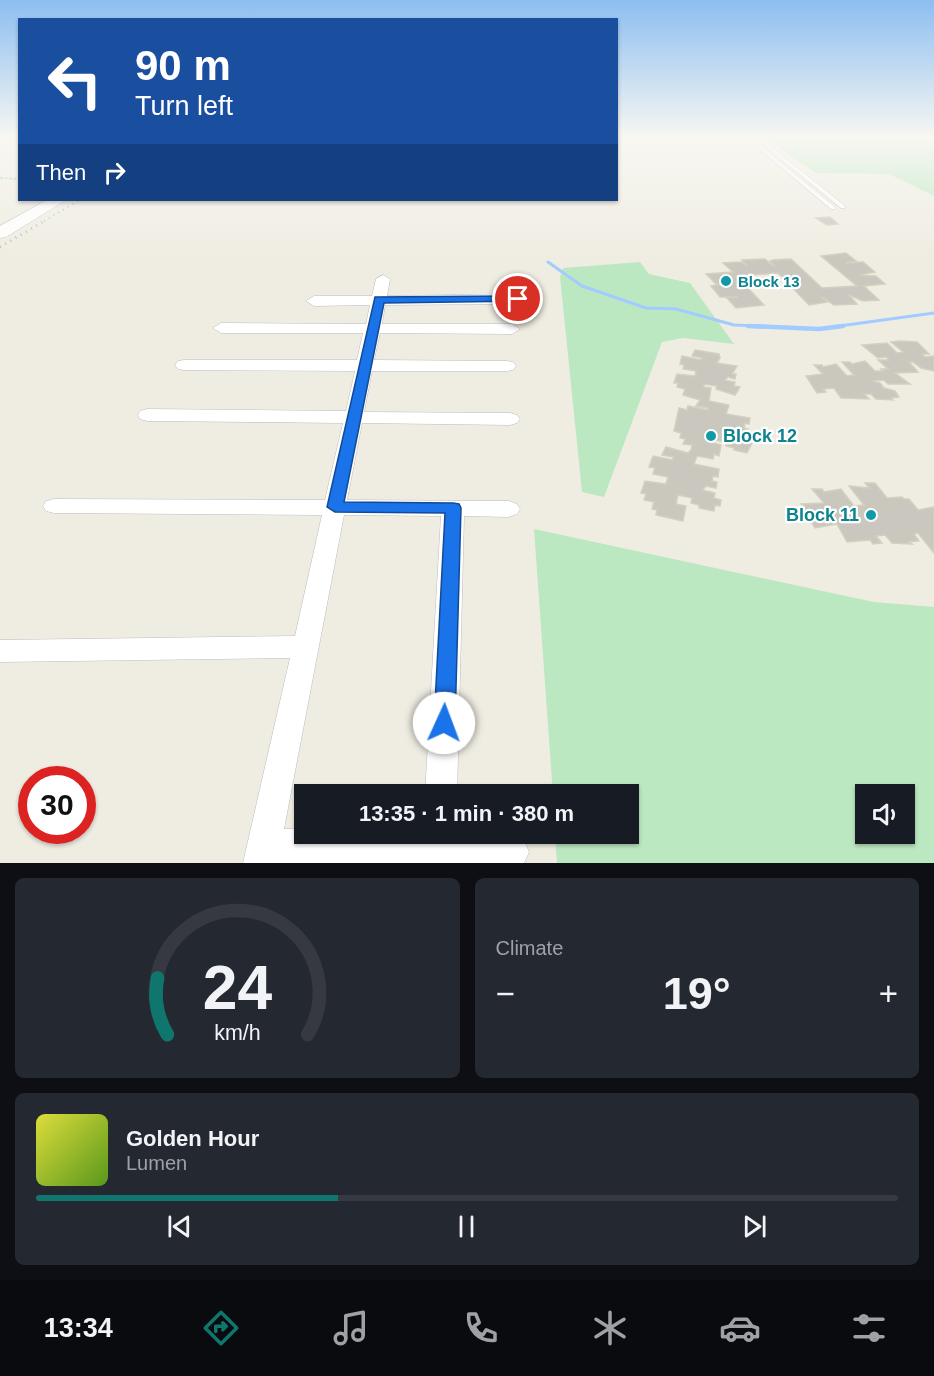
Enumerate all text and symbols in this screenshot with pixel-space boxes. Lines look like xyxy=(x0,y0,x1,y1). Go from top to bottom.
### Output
icon: left xyxy=(36,42,114,120)
text: 90 m xyxy=(135,42,231,89)
text: Turn left xyxy=(135,91,233,121)
icon: right xyxy=(98,156,131,189)
text: Then xyxy=(36,160,86,185)
pin xyxy=(492,273,543,324)
place label: Block 13 xyxy=(738,273,800,290)
marker: Block 13 xyxy=(719,274,733,288)
icon: arrive xyxy=(501,282,534,315)
place label: Block 12 xyxy=(723,426,797,446)
marker: Block 12 xyxy=(704,429,718,443)
place label: Block 11 xyxy=(786,505,859,525)
marker: Block 11 xyxy=(864,508,878,522)
position arrow xyxy=(412,691,476,755)
speed limit sign: 30 xyxy=(18,766,96,844)
map controls xyxy=(855,784,915,844)
button: sound xyxy=(855,784,915,844)
text: 13:35 · 1 min · 380 m xyxy=(359,801,574,826)
text: Climate xyxy=(496,937,563,959)
text: 24 xyxy=(203,953,272,1022)
text: 19° xyxy=(663,968,731,1019)
text: − xyxy=(496,975,515,1012)
text: + xyxy=(879,975,898,1012)
text: km/h xyxy=(214,1021,260,1045)
text: Golden Hour xyxy=(126,1126,259,1151)
text: Lumen xyxy=(126,1152,187,1174)
icon: previous xyxy=(163,1210,196,1243)
icon: pause xyxy=(450,1210,483,1243)
icon: next xyxy=(738,1210,771,1243)
icon: directions xyxy=(200,1307,242,1349)
icon: music xyxy=(330,1307,372,1349)
icon: phone xyxy=(460,1307,502,1349)
icon: climate xyxy=(589,1307,631,1349)
icon: car xyxy=(719,1307,761,1349)
icon: filters xyxy=(848,1307,890,1349)
text: 13:34 xyxy=(44,1313,113,1343)

